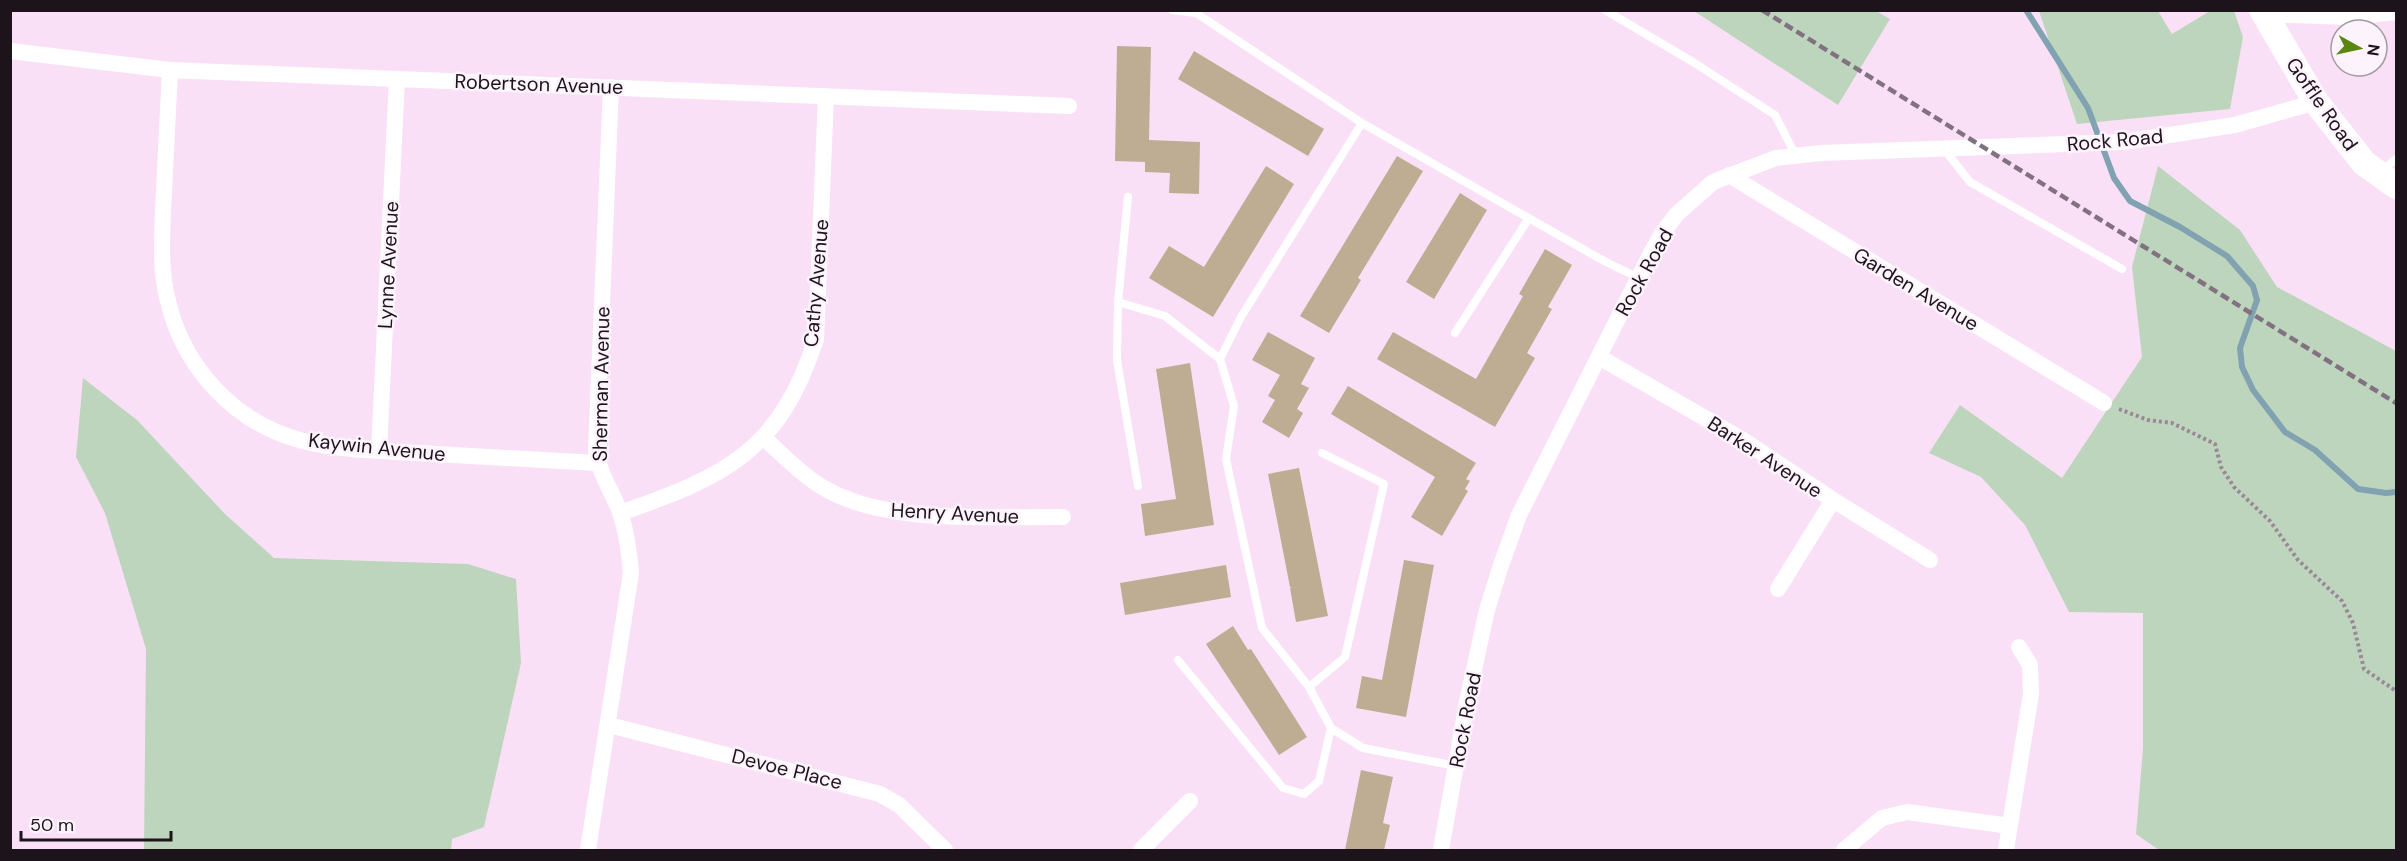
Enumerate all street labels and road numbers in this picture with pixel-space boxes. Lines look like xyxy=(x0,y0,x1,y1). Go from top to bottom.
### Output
street label: Goffle Road xyxy=(2280,52,2364,156)
street label: Robertson Avenue xyxy=(454,68,624,100)
street label: Rock Road xyxy=(2066,123,2164,157)
street label: Lynne Avenue xyxy=(372,200,404,330)
street label: Cathy Avenue xyxy=(797,218,835,348)
street label: Rock Road xyxy=(1609,223,1679,321)
street label: Garden Avenue xyxy=(1849,241,1983,337)
street label: Sherman Avenue xyxy=(587,306,615,462)
street label: Barker Avenue xyxy=(1703,410,1827,504)
street label: Kaywin Avenue xyxy=(307,427,447,467)
street label: Henry Avenue xyxy=(890,497,1020,529)
street label: Rock Road xyxy=(1443,670,1487,770)
street label: Devoe Place xyxy=(729,743,845,795)

